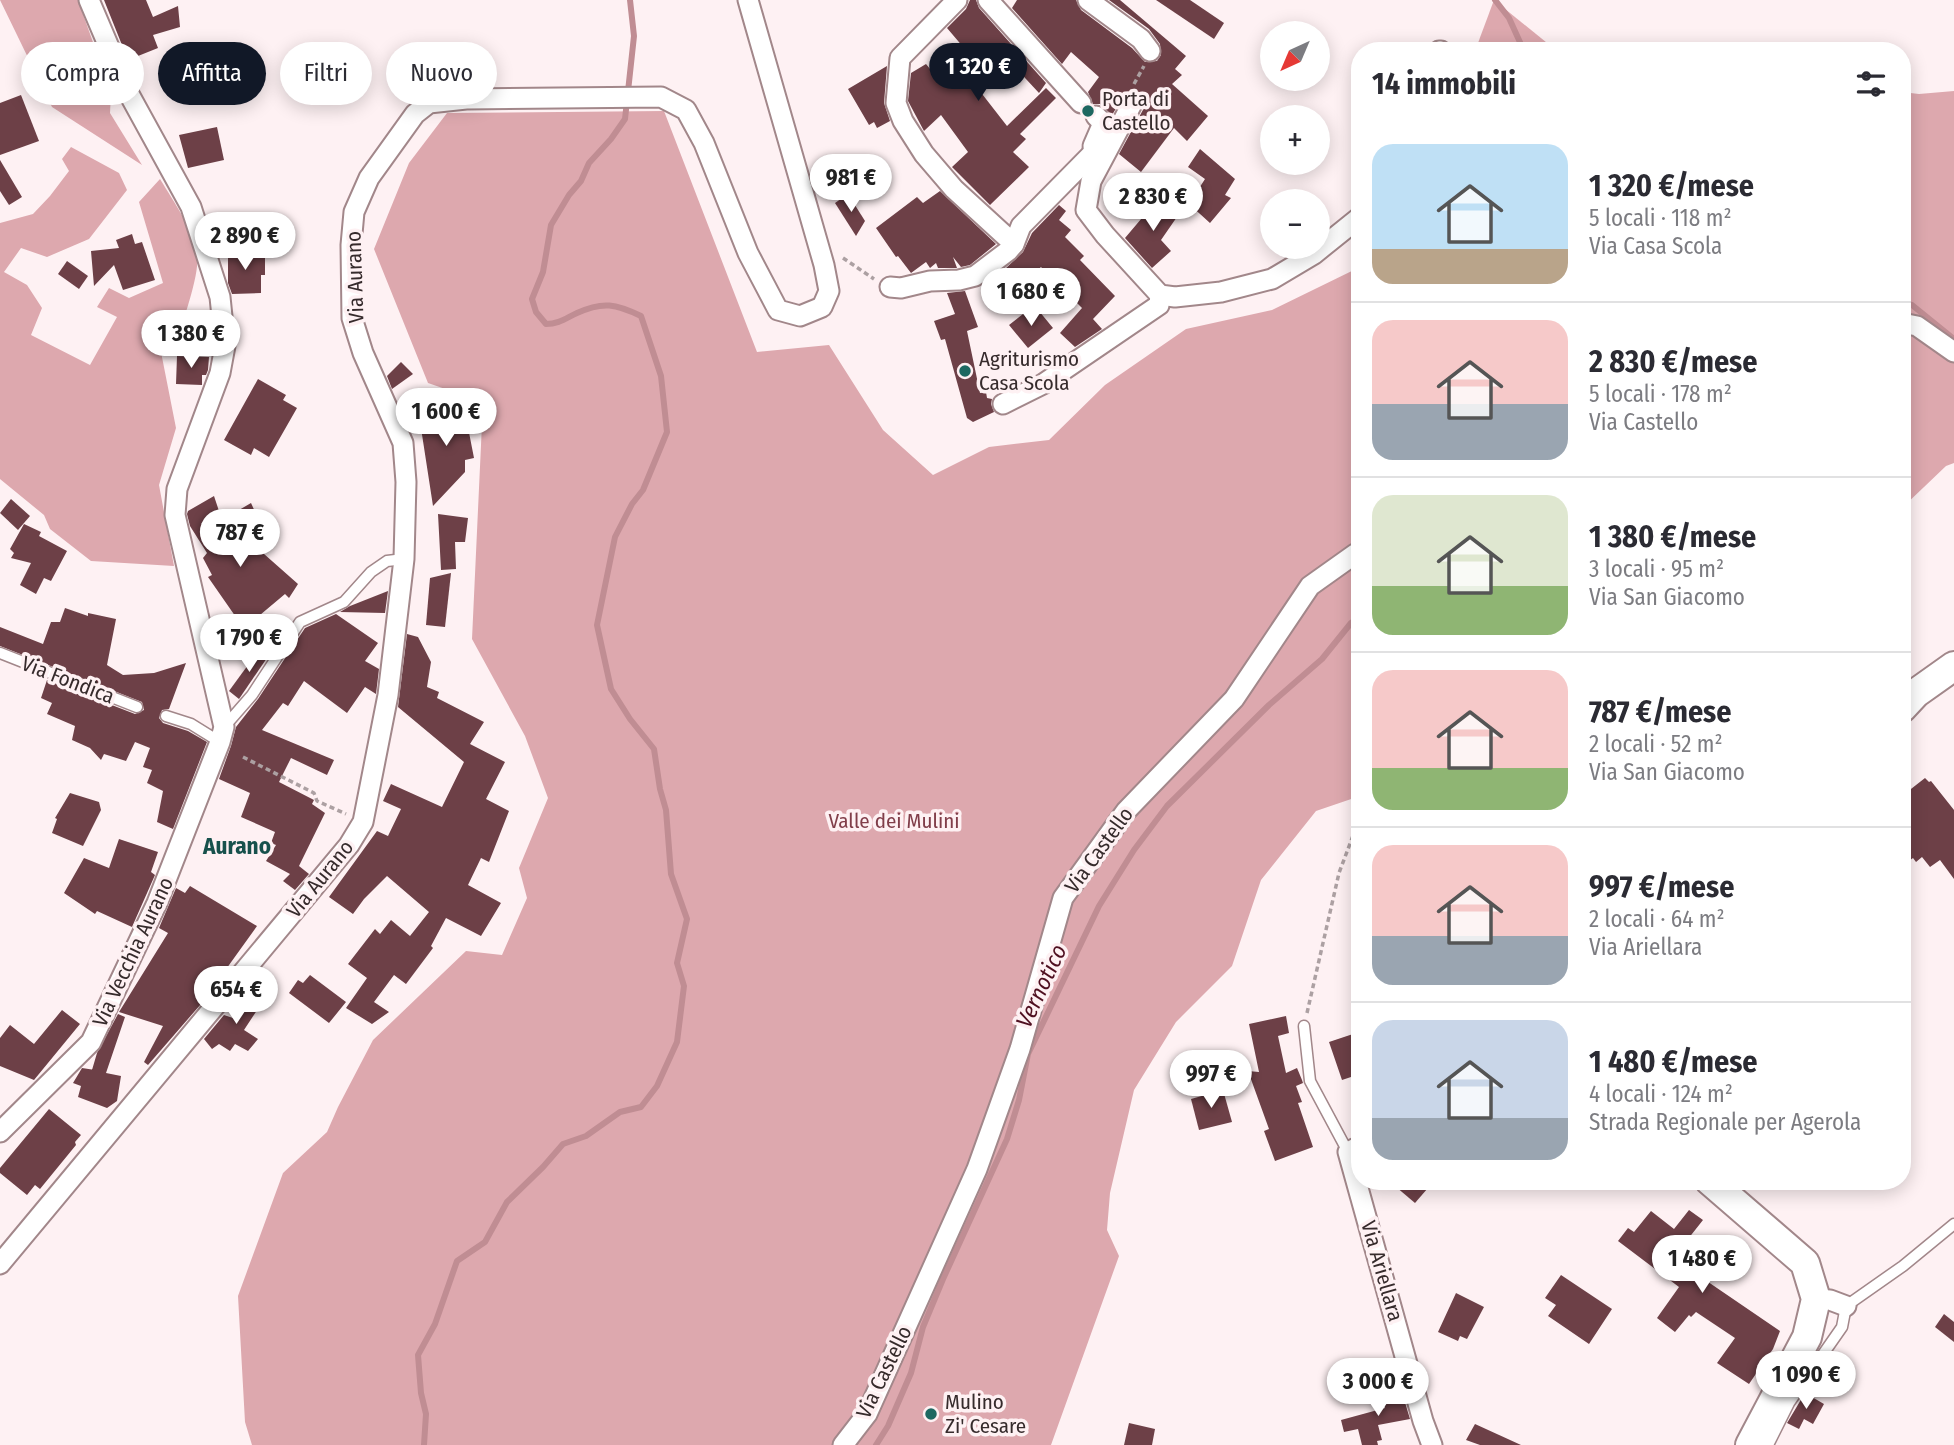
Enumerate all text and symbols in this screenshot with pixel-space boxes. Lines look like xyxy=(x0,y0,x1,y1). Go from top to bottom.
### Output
north arrow xyxy=(1260,21,1330,91)
map controls xyxy=(1260,21,1330,259)
chip: Compra xyxy=(21,42,144,105)
chip: Affitta xyxy=(158,42,266,105)
chip: Filtri xyxy=(280,42,372,105)
chip: Nuovo xyxy=(386,42,497,105)
pin: 1 320 € xyxy=(913,43,1043,103)
text: 1 320 € xyxy=(945,52,1011,80)
icon: filters xyxy=(1852,65,1890,103)
text: 14 immobili xyxy=(1372,66,1516,102)
place label: Porta di Castello xyxy=(1102,86,1171,136)
marker: Porta di Castello xyxy=(1080,103,1096,119)
button: + xyxy=(1260,105,1330,175)
pin: 981 € xyxy=(802,154,900,214)
text: 981 € xyxy=(826,163,876,191)
text: 1 320 €/mese xyxy=(1589,168,1754,204)
icon: home xyxy=(1428,172,1512,256)
pin: 2 830 € xyxy=(1088,174,1218,233)
text: 2 830 € xyxy=(1119,182,1187,210)
button: − xyxy=(1260,189,1330,259)
text: 5 locali · 118 m² xyxy=(1589,204,1732,232)
pin: 2 890 € xyxy=(180,212,310,272)
text: 2 890 € xyxy=(211,221,279,249)
street label: Via Aurano xyxy=(340,230,370,324)
text: Via Casa Scola xyxy=(1589,232,1722,260)
pin: 1 680 € xyxy=(966,268,1096,328)
text: 1 680 € xyxy=(997,277,1065,305)
pin: 1 380 € xyxy=(126,310,256,370)
text: 1 380 € xyxy=(157,319,225,347)
text: 2 830 €/mese xyxy=(1589,344,1757,380)
place label: Agriturismo Casa Scola xyxy=(979,346,1079,396)
icon: home xyxy=(1428,348,1512,432)
marker: Agriturismo Casa Scola xyxy=(957,363,973,379)
text: 5 locali · 178 m² xyxy=(1589,380,1732,408)
pin: 1 600 € xyxy=(381,388,511,448)
text: 1 600 € xyxy=(412,397,480,425)
text: Via Castello xyxy=(1589,408,1698,436)
pin: 787 € xyxy=(191,510,289,569)
text: 787 € xyxy=(216,518,264,546)
text: 1 380 €/mese xyxy=(1589,519,1756,555)
icon: home xyxy=(1428,523,1512,607)
text: 3 locali · 95 m² xyxy=(1589,555,1724,583)
text: Via San Giacomo xyxy=(1589,583,1745,611)
pin: 1 790 € xyxy=(184,614,314,674)
text: 1 790 € xyxy=(216,623,282,651)
street label: Via Fondica xyxy=(18,650,118,710)
text: 787 €/mese xyxy=(1589,694,1731,730)
icon: home xyxy=(1428,698,1512,782)
text: 2 locali · 52 m² xyxy=(1589,730,1723,758)
text: Via San Giacomo xyxy=(1589,758,1745,786)
street label: Via Castello xyxy=(1059,802,1139,898)
park label: Valle dei Mulini xyxy=(828,808,960,834)
district label: Aurano xyxy=(202,832,271,860)
street label: Via Aurano xyxy=(281,835,359,923)
text: 997 €/mese xyxy=(1589,869,1734,905)
street label: Via Vecchia Aurano xyxy=(87,873,179,1031)
icon: home xyxy=(1428,873,1512,957)
text: 2 locali · 64 m² xyxy=(1589,905,1725,933)
text: Via Ariellara xyxy=(1589,933,1702,961)
water label: Vernotico xyxy=(1010,940,1072,1032)
pin: 654 € xyxy=(187,967,285,1026)
text: 654 € xyxy=(210,975,262,1003)
text: 1 480 €/mese xyxy=(1589,1044,1757,1080)
icon: home xyxy=(1428,1048,1512,1132)
pin: 997 € xyxy=(1162,1050,1260,1110)
text: 997 € xyxy=(1186,1059,1236,1087)
text: 4 locali · 124 m² xyxy=(1589,1080,1733,1108)
text: Strada Regionale per Agerola xyxy=(1589,1108,1861,1136)
street label: Via Ariellara xyxy=(1355,1218,1409,1324)
pin: 1 480 € xyxy=(1637,1236,1767,1295)
text: 1 480 € xyxy=(1668,1244,1736,1272)
street label: Via Castello xyxy=(850,1321,918,1423)
pin: 1 090 € xyxy=(1741,1352,1871,1411)
pin: 3 000 € xyxy=(1313,1358,1443,1418)
text: 1 090 € xyxy=(1772,1360,1840,1388)
text: 3 000 € xyxy=(1343,1367,1413,1395)
place label: Mulino Zi' Cesare xyxy=(945,1389,1026,1439)
marker: Mulino Zi' Cesare xyxy=(923,1406,939,1422)

